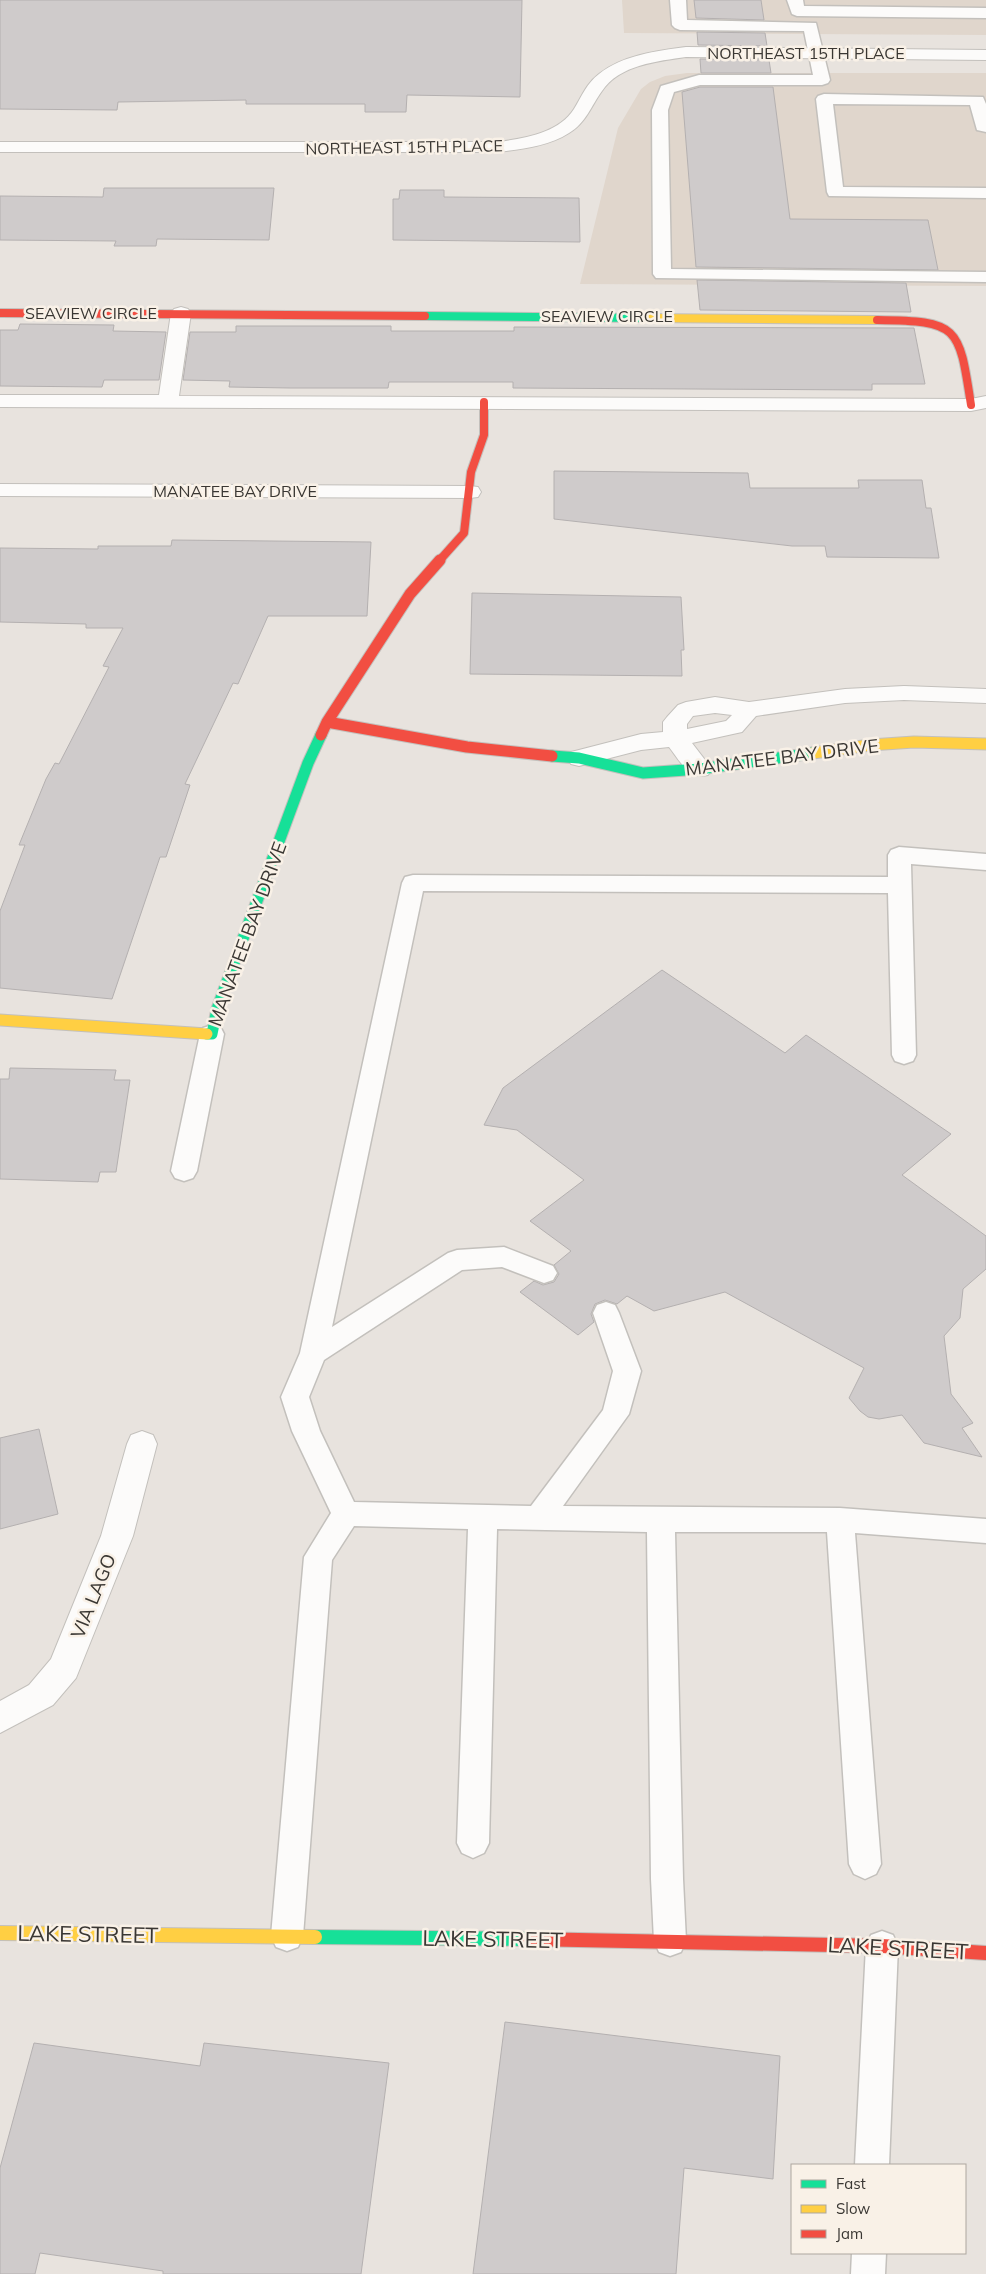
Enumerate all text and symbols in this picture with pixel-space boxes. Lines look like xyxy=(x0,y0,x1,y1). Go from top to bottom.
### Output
street label: NORTHEAST 15TH PLACE xyxy=(707,43,905,63)
street label: NORTHEAST 15TH PLACE xyxy=(305,135,503,159)
street label: SEAVIEW CIRCLE xyxy=(25,303,157,323)
street label: SEAVIEW CIRCLE xyxy=(541,306,673,326)
street label: MANATEE BAY DRIVE xyxy=(153,481,317,501)
street label: MANATEE BAY DRIVE xyxy=(684,733,880,781)
street label: MANATEE BAY DRIVE xyxy=(202,839,292,1029)
street label: VIA LAGO xyxy=(65,1550,121,1642)
street label: LAKE STREET xyxy=(17,1919,159,1949)
street label: LAKE STREET xyxy=(422,1924,564,1954)
street label: LAKE STREET xyxy=(827,1930,969,1966)
legend xyxy=(791,2164,966,2254)
text: Fast xyxy=(836,2174,866,2193)
text: Slow xyxy=(836,2199,870,2218)
text: Jam xyxy=(836,2224,863,2243)

